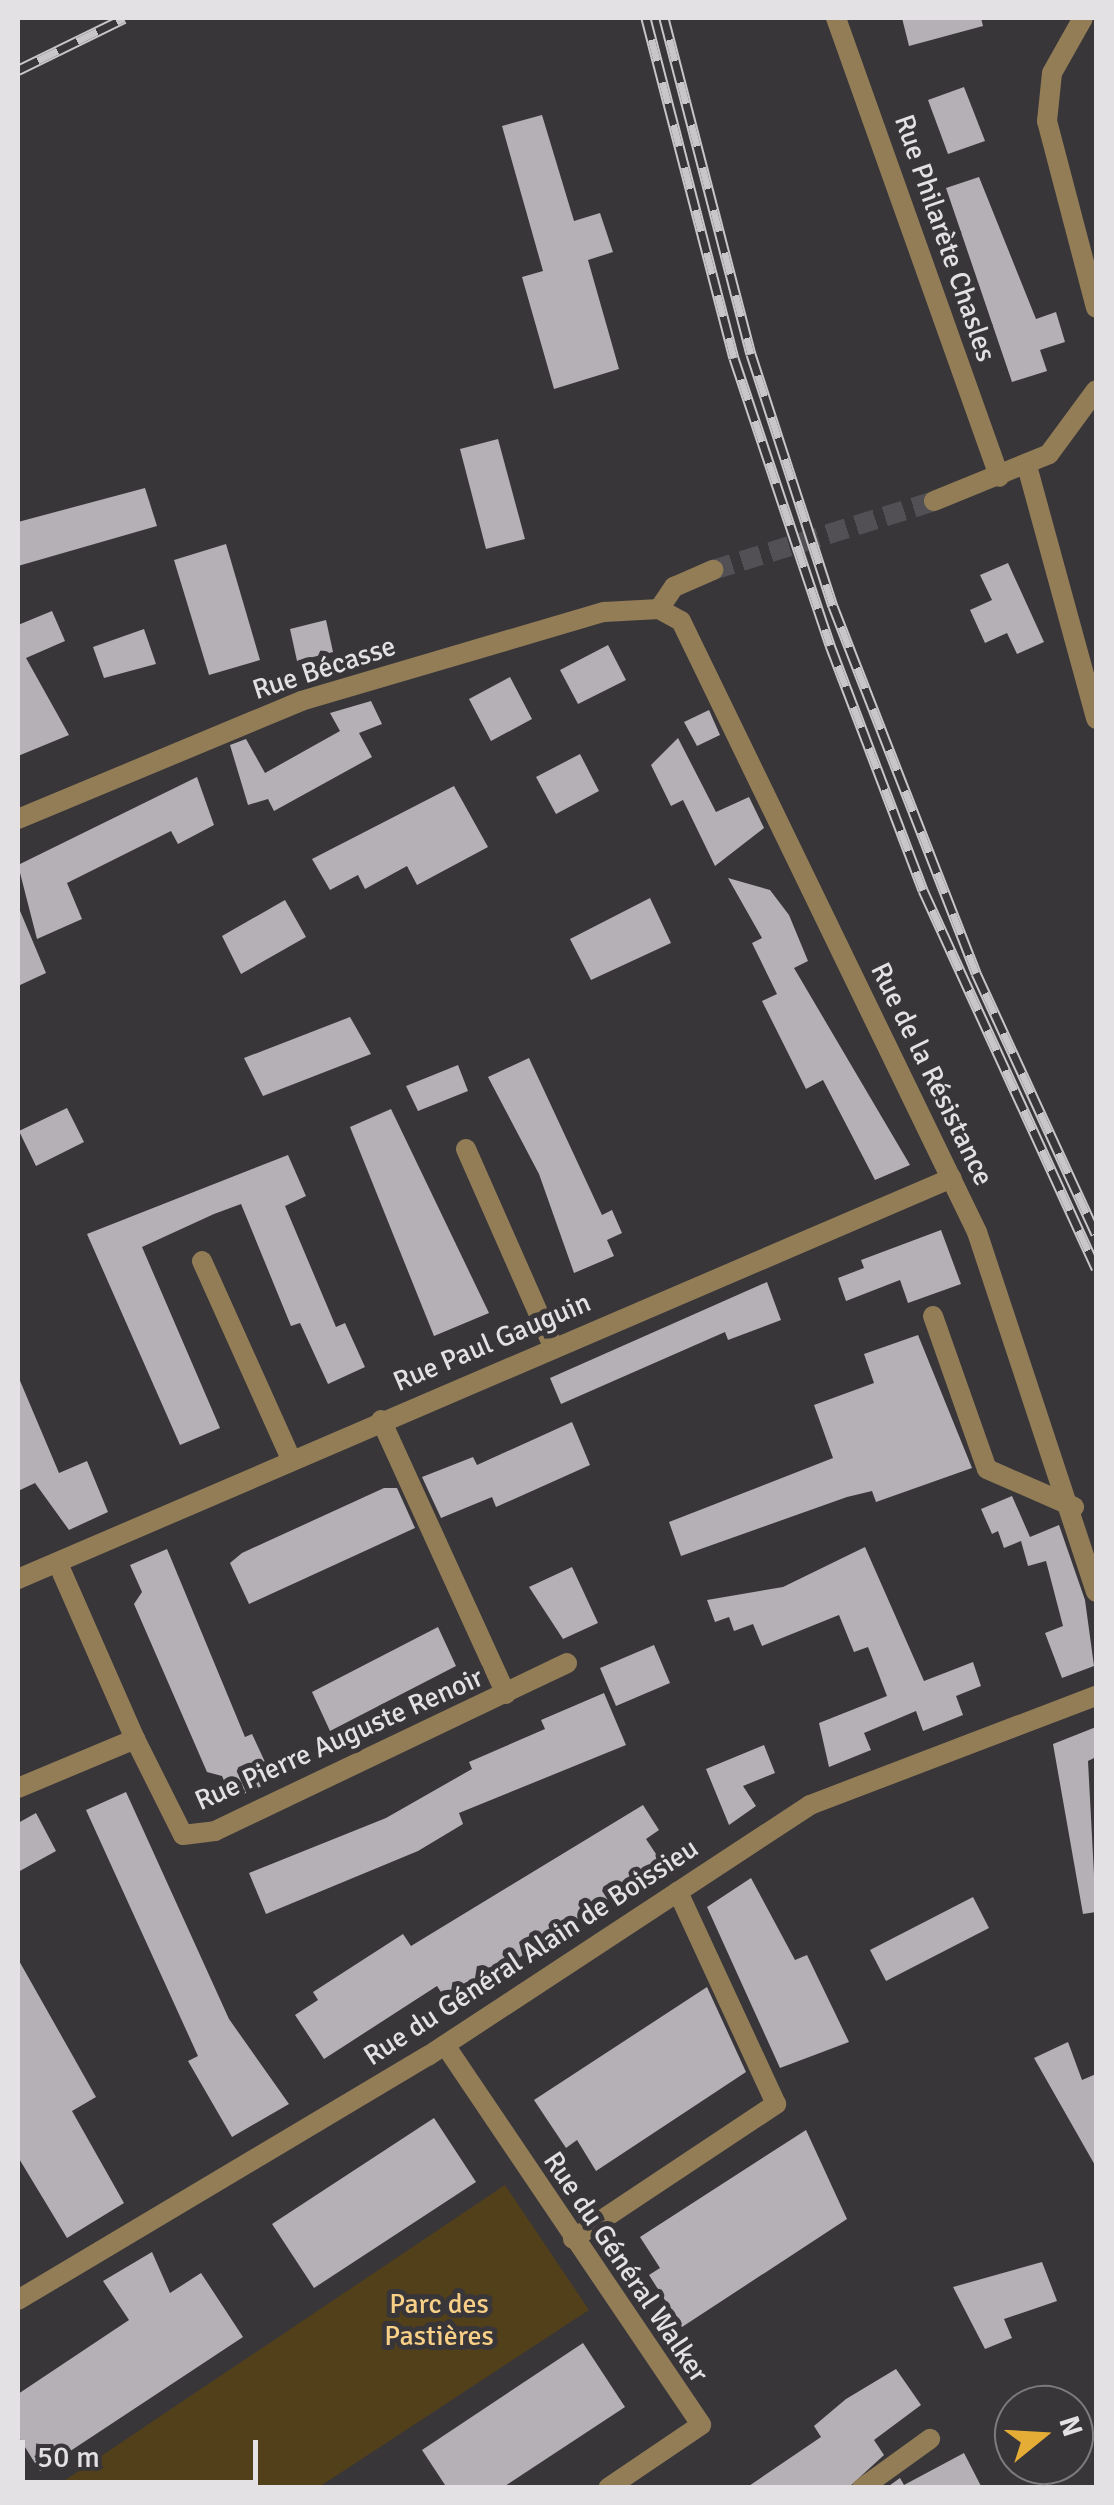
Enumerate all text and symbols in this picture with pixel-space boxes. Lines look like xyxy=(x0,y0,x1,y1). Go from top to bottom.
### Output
street label: Rue Philarète Chasles xyxy=(887,110,1003,366)
street label: Rue Bécasse xyxy=(248,629,400,707)
street label: Rue de la Résistance xyxy=(863,957,1001,1191)
street label: Rue Paul Gauguin xyxy=(388,1285,596,1399)
street label: Rue Pierre Auguste Renoir xyxy=(190,1660,488,1818)
street label: Rue du Général Alain de Boissieu xyxy=(358,1831,704,2073)
street label: Rue du Général Walker xyxy=(536,2145,716,2389)
park label: Parc des Pastières xyxy=(384,2287,494,2353)
north arrow xyxy=(994,2385,1094,2485)
text: N xyxy=(1051,2412,1090,2441)
scale bar xyxy=(25,2420,262,2482)
text: 50 m xyxy=(37,2439,100,2476)

